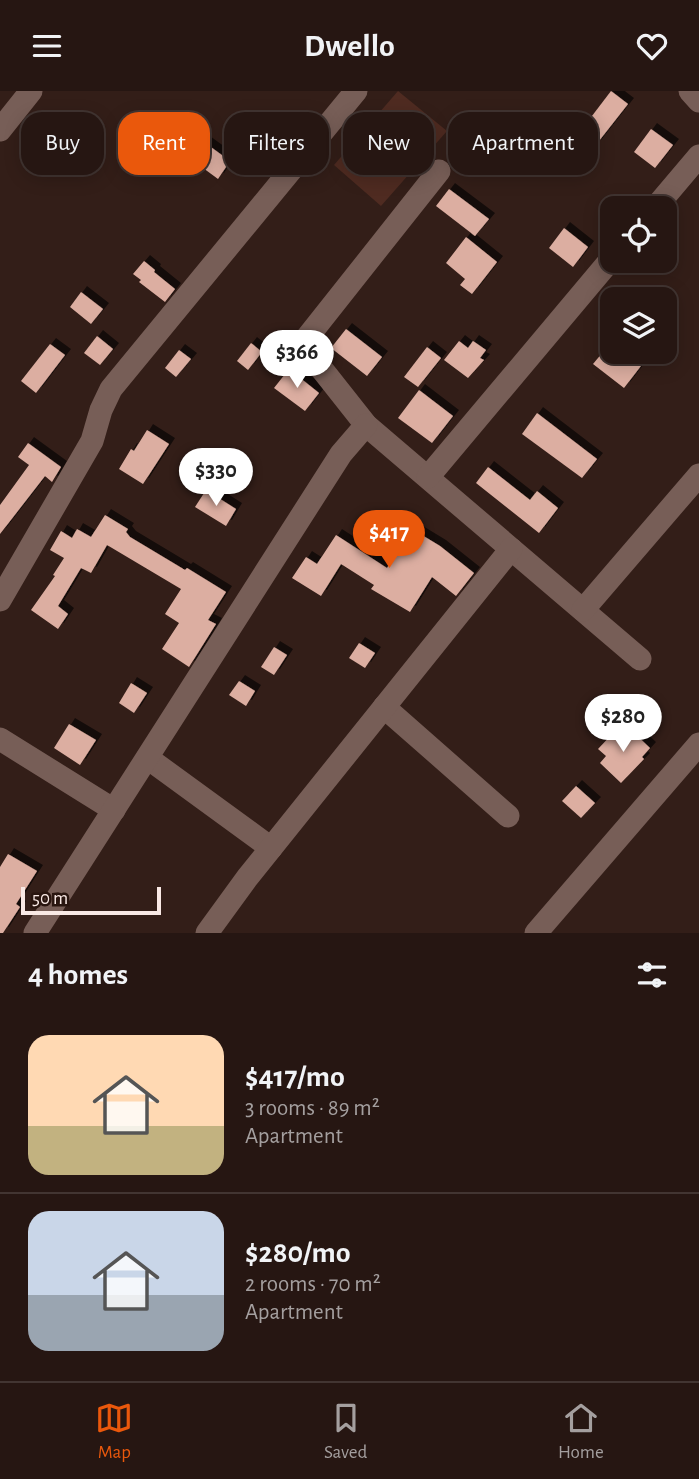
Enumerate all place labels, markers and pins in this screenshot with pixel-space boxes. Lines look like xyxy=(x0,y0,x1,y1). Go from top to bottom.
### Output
pin: $366 xyxy=(256,331,338,390)
pin: $330 xyxy=(175,449,257,508)
pin: $417 xyxy=(348,511,430,570)
pin: $280 xyxy=(582,695,664,754)

